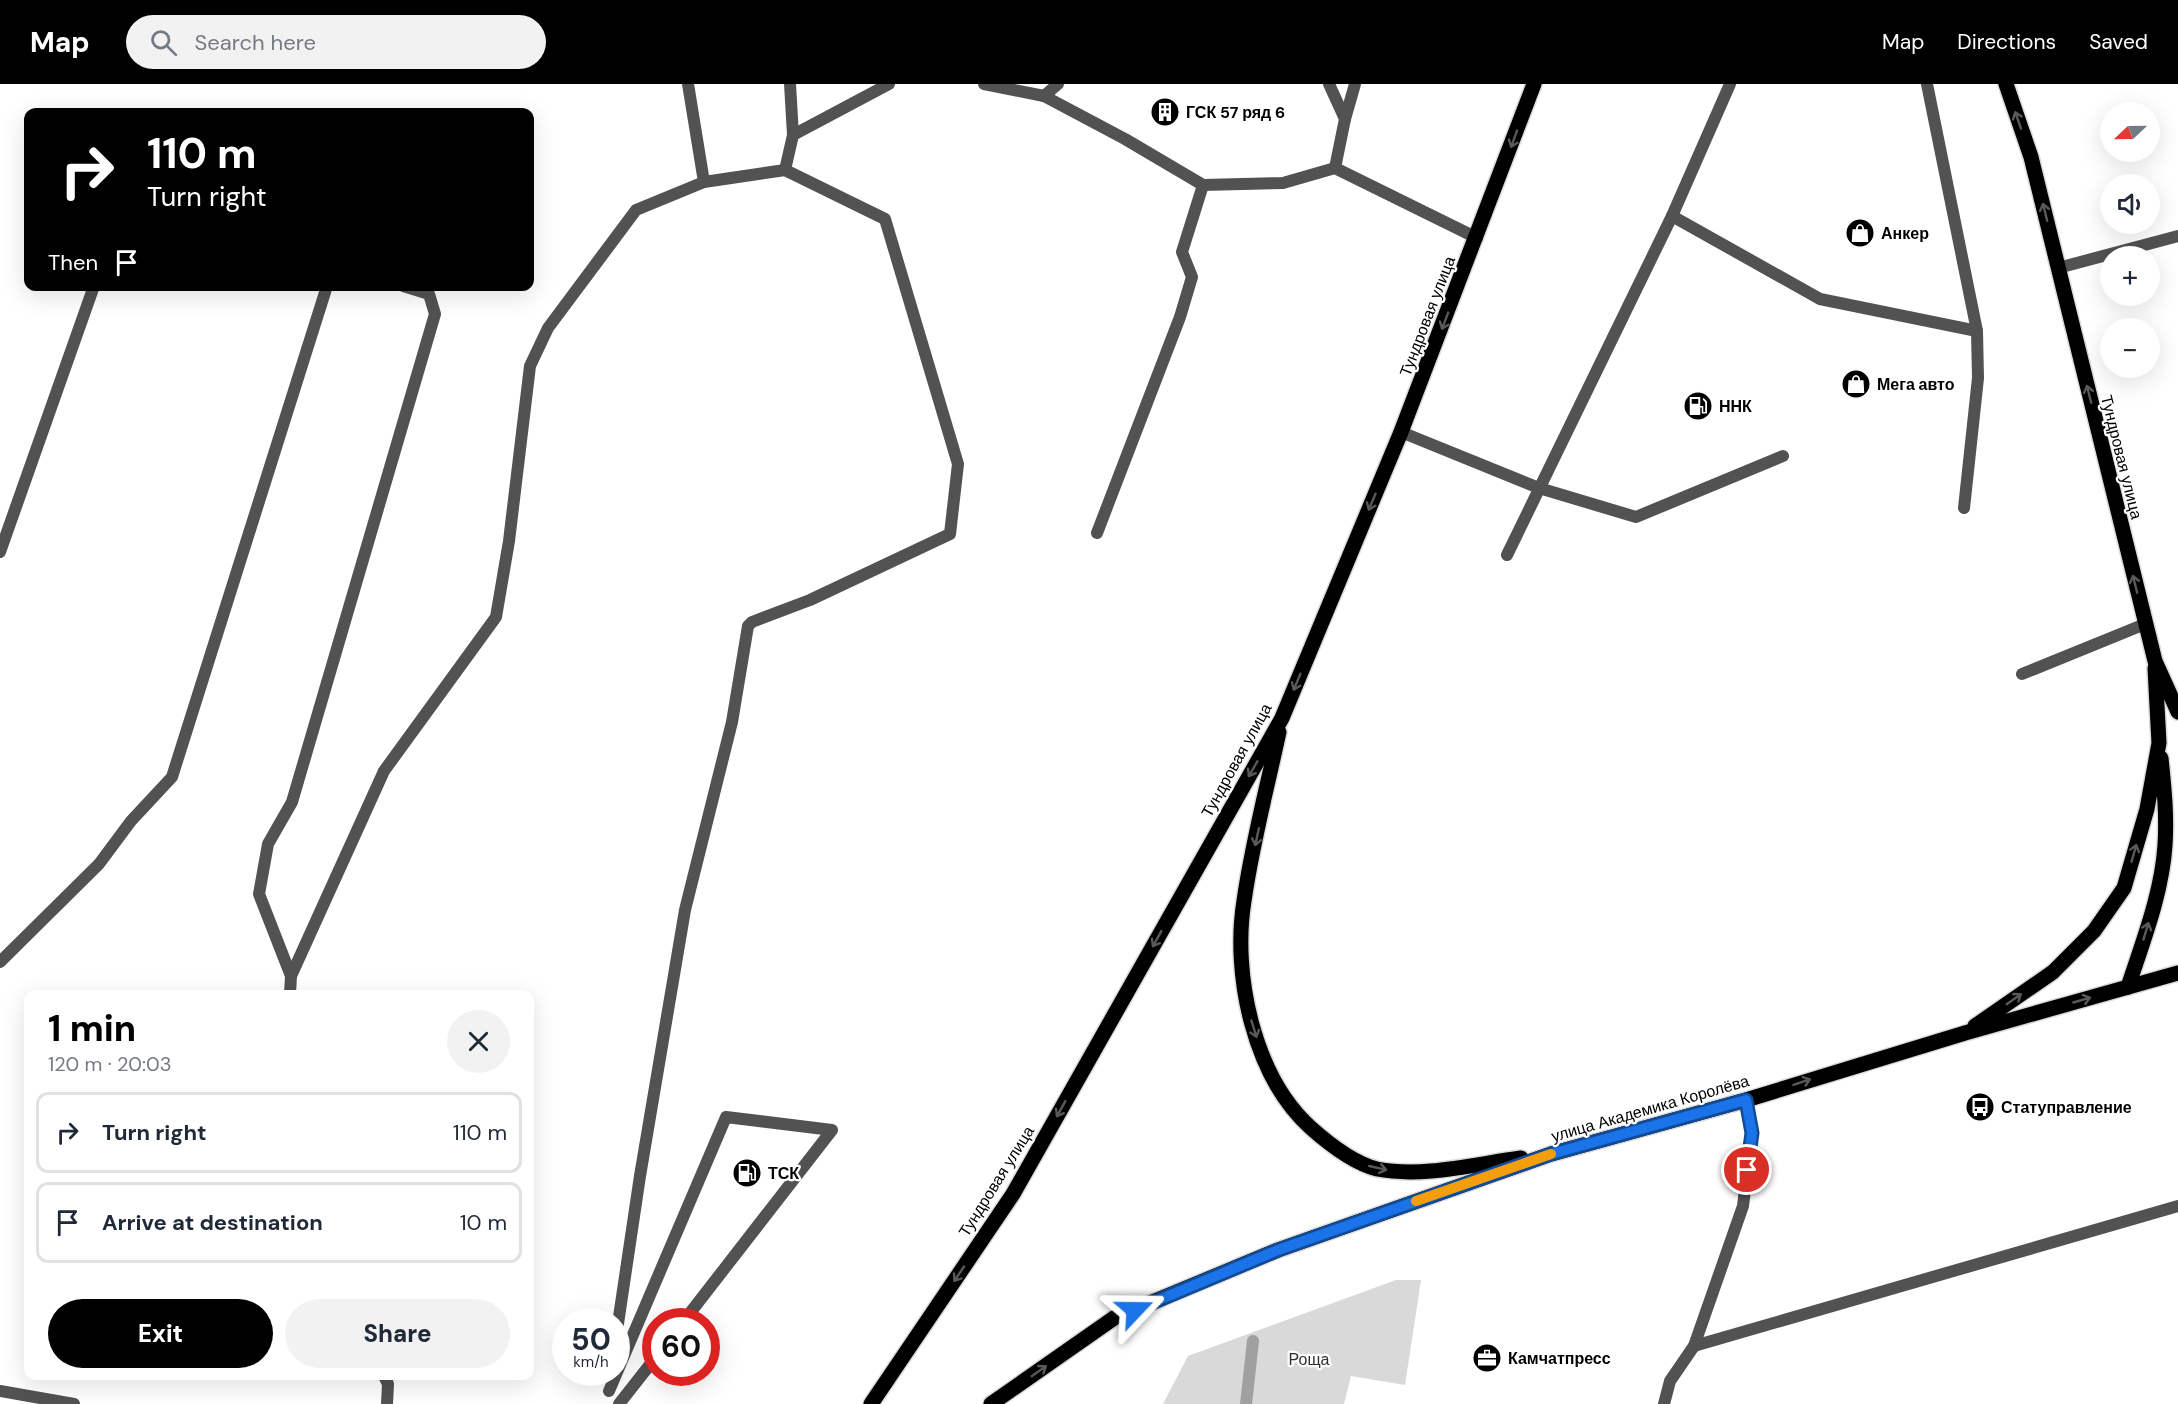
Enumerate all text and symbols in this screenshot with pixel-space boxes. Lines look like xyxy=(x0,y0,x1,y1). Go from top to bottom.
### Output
search box xyxy=(126,15,546,69)
text: Map xyxy=(30,24,90,61)
icon: search xyxy=(147,26,180,59)
text: Search here xyxy=(195,28,316,57)
text: Map xyxy=(1882,28,1924,56)
text: Directions xyxy=(1957,28,2056,56)
text: Saved xyxy=(2089,28,2148,56)
building icon: ГСК 57 ряд 6 xyxy=(1149,96,1181,128)
place label: ГСК 57 ряд 6 xyxy=(1186,102,1285,123)
north arrow xyxy=(2100,102,2160,162)
map controls xyxy=(2100,102,2160,378)
one-way arrow xyxy=(2012,111,2023,130)
text: 110 m xyxy=(147,126,257,181)
one-way arrow xyxy=(1507,129,1518,148)
icon: right xyxy=(48,132,126,210)
button: sound xyxy=(2100,174,2160,234)
text: Turn right xyxy=(147,179,267,214)
one-way arrow xyxy=(2038,203,2050,222)
shop icon: Анкер xyxy=(1844,217,1876,249)
place label: Анкер xyxy=(1881,223,1929,244)
icon: arrive xyxy=(110,246,143,279)
button: + xyxy=(2100,246,2160,306)
text: Then xyxy=(48,248,98,277)
street label: Тундровая улица xyxy=(1395,253,1460,379)
one-way arrow xyxy=(1439,312,1450,330)
button: − xyxy=(2100,318,2160,378)
shop icon: Мега авто xyxy=(1840,368,1872,400)
place label: Мега авто xyxy=(1877,374,1955,395)
one-way arrow xyxy=(2082,385,2094,404)
fuel station icon: ННК xyxy=(1682,390,1714,422)
street label: Тундровая улица xyxy=(2096,393,2147,521)
place label: ННК xyxy=(1719,396,1752,417)
one-way arrow xyxy=(1366,492,1377,511)
one-way arrow xyxy=(2128,575,2140,594)
one-way arrow xyxy=(1291,672,1302,691)
street label: Тундровая улица xyxy=(1196,700,1276,821)
one-way arrow xyxy=(1247,760,1259,777)
one-way arrow xyxy=(1251,827,1262,846)
one-way arrow xyxy=(2129,844,2140,863)
one-way arrow xyxy=(2141,922,2152,941)
one-way arrow xyxy=(1151,930,1163,947)
one-way arrow xyxy=(2005,993,2021,1005)
one-way arrow xyxy=(2072,994,2091,1005)
text: 1 min xyxy=(48,1005,136,1052)
button: close xyxy=(447,1010,510,1073)
one-way arrow xyxy=(1249,1020,1260,1039)
text: 120 m · 20:03 xyxy=(48,1051,172,1077)
street label: улица Академика Королёва xyxy=(1549,1070,1752,1147)
one-way arrow xyxy=(1792,1076,1811,1087)
bus stop icon: Статуправление xyxy=(1964,1091,1996,1123)
place label: Статуправление xyxy=(2001,1097,2132,1118)
one-way arrow xyxy=(1055,1099,1066,1117)
icon: right xyxy=(51,1116,84,1149)
text: Turn right xyxy=(102,1118,207,1147)
text: 110 m xyxy=(453,1118,507,1147)
street label: Тундровая улица xyxy=(954,1122,1039,1241)
pin xyxy=(1721,1144,1772,1195)
icon: arrive xyxy=(1730,1153,1763,1186)
fuel station icon: ТСК xyxy=(731,1157,763,1189)
one-way arrow xyxy=(1369,1162,1388,1174)
place label: ТСК xyxy=(768,1163,799,1184)
icon: arrive xyxy=(51,1206,84,1239)
text: Arrive at destination xyxy=(102,1208,323,1237)
text: 10 m xyxy=(460,1208,507,1237)
one-way arrow xyxy=(953,1266,965,1282)
position arrow xyxy=(1103,1278,1167,1342)
button: Exit xyxy=(48,1299,273,1368)
button: Share xyxy=(285,1299,510,1368)
speed limit sign: 60 xyxy=(642,1308,720,1386)
text: 50 xyxy=(571,1320,611,1359)
office icon: Камчатпресс xyxy=(1471,1342,1503,1374)
place label: Камчатпресс xyxy=(1508,1348,1611,1369)
park label: Роща xyxy=(1289,1349,1330,1370)
text: km/h xyxy=(573,1352,609,1372)
one-way arrow xyxy=(1031,1365,1047,1377)

